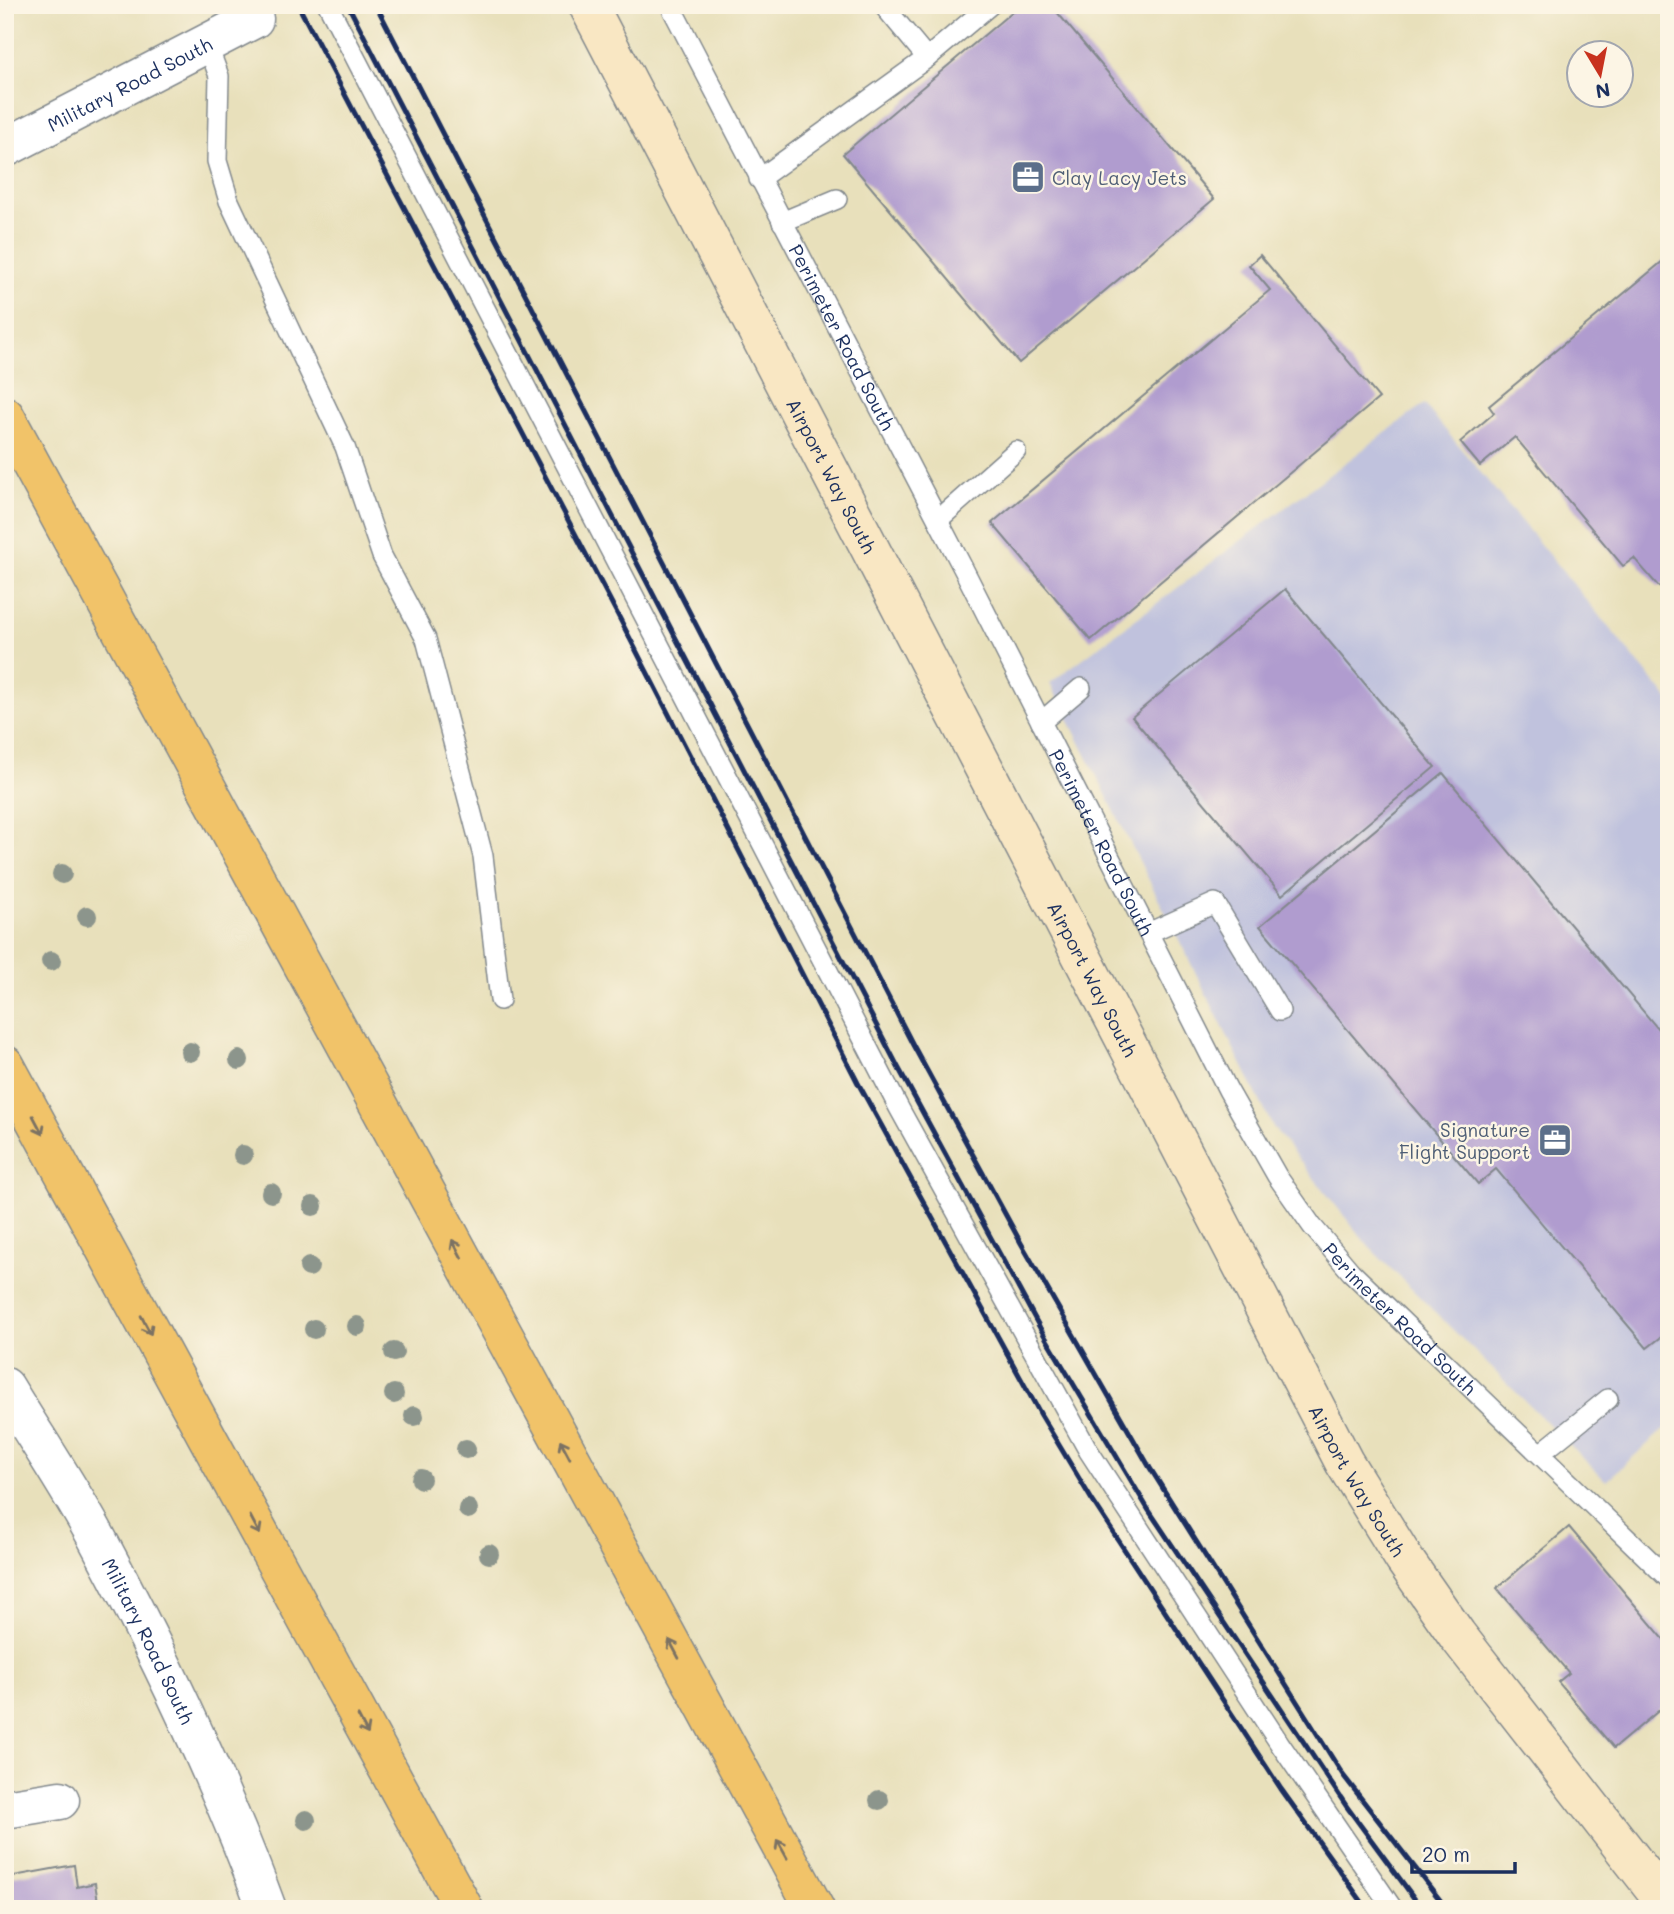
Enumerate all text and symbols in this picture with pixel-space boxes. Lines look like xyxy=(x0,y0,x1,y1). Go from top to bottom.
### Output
street label: Military Road South xyxy=(43,31,216,137)
north arrow xyxy=(1566,38,1636,108)
text: N xyxy=(1594,78,1612,105)
office icon: Clay Lacy Jets xyxy=(1009,158,1047,196)
place label: Clay Lacy Jets xyxy=(1052,165,1187,190)
street label: Perimeter Road South xyxy=(784,239,901,434)
street label: Airport Way South xyxy=(781,394,883,557)
street label: Perimeter Road South xyxy=(1044,744,1160,940)
street label: Airport Way South xyxy=(1043,897,1144,1061)
one-way arrow xyxy=(31,1114,45,1134)
place label: Signature Flight Support xyxy=(1399,1117,1530,1164)
office icon: Signature Flight Support xyxy=(1536,1121,1574,1159)
street label: Perimeter Road South xyxy=(1318,1237,1483,1400)
one-way arrow xyxy=(450,1239,463,1260)
one-way arrow xyxy=(139,1314,153,1334)
street label: Airport Way South xyxy=(1304,1400,1412,1561)
one-way arrow xyxy=(558,1439,571,1460)
one-way arrow xyxy=(248,1514,262,1534)
street label: Military Road South xyxy=(97,1554,201,1728)
one-way arrow xyxy=(666,1639,680,1660)
one-way arrow xyxy=(356,1714,370,1734)
scale bar xyxy=(1412,1830,1515,1874)
one-way arrow xyxy=(775,1839,788,1860)
text: 20 m xyxy=(1422,1840,1470,1867)

